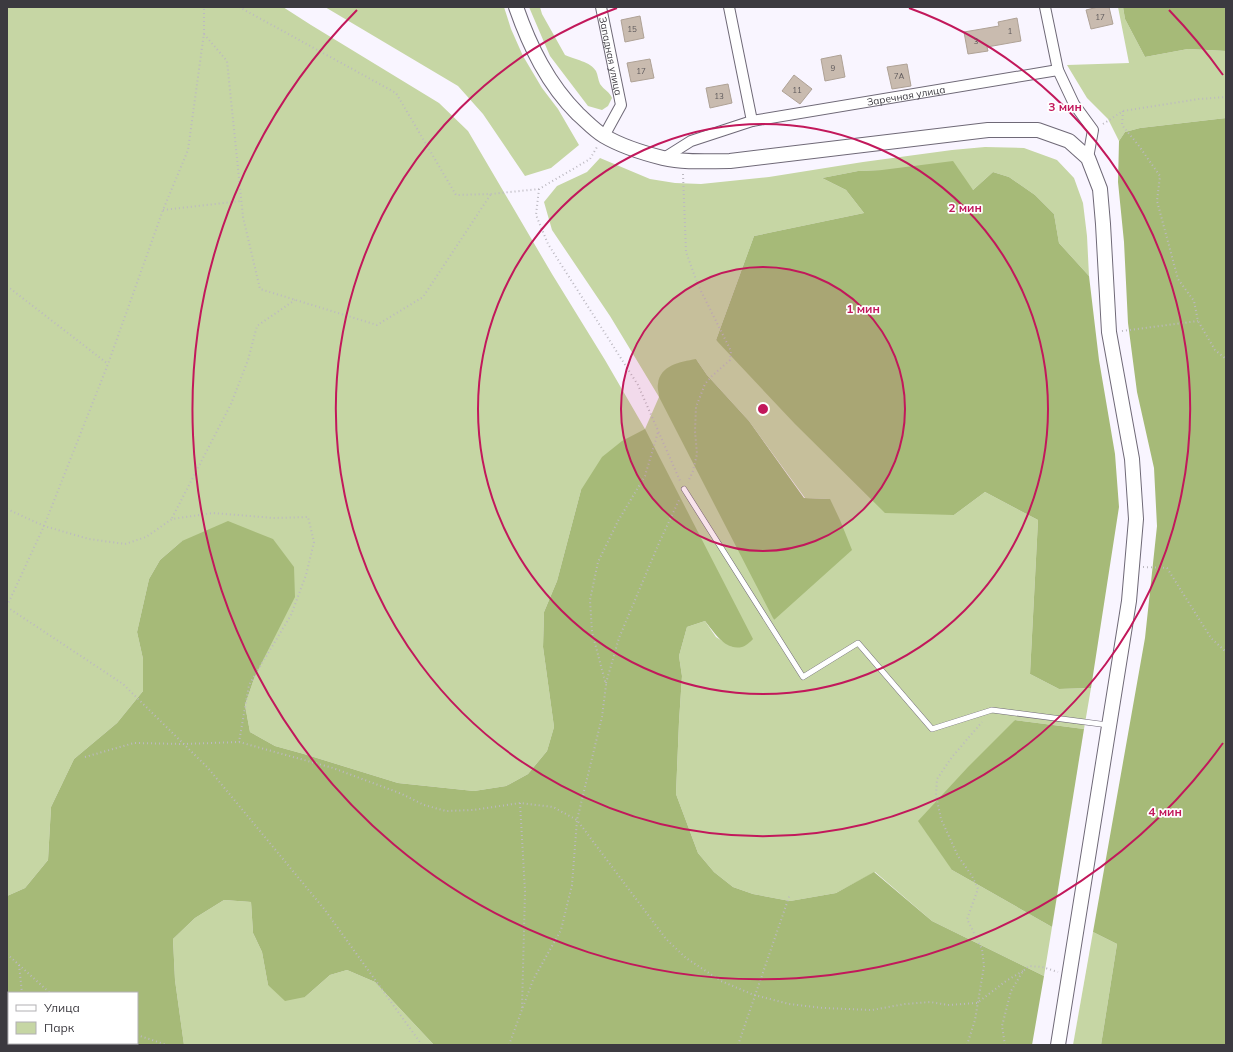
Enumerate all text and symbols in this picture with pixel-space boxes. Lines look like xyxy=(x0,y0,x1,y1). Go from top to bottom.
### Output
house number: 17 xyxy=(1095,12,1105,22)
street label: Западная улица xyxy=(597,15,625,97)
house number: 15 xyxy=(627,24,637,34)
house number: 1 xyxy=(1008,26,1013,36)
house number: 3 xyxy=(974,36,979,46)
house number: 9 xyxy=(831,63,836,73)
house number: 17 xyxy=(636,66,646,76)
house number: 7А xyxy=(894,71,904,81)
street label: Заречная улица xyxy=(866,82,946,108)
house number: 11 xyxy=(792,85,802,95)
house number: 13 xyxy=(714,91,724,101)
text: 3 мин xyxy=(1048,99,1082,114)
text: 2 мин xyxy=(948,200,982,215)
text: 1 мин xyxy=(846,301,880,316)
centre of rings xyxy=(756,402,770,416)
text: 4 мин xyxy=(1148,804,1182,819)
legend xyxy=(8,992,138,1044)
text: Улица xyxy=(43,1000,80,1015)
text: Парк xyxy=(44,1020,75,1035)

